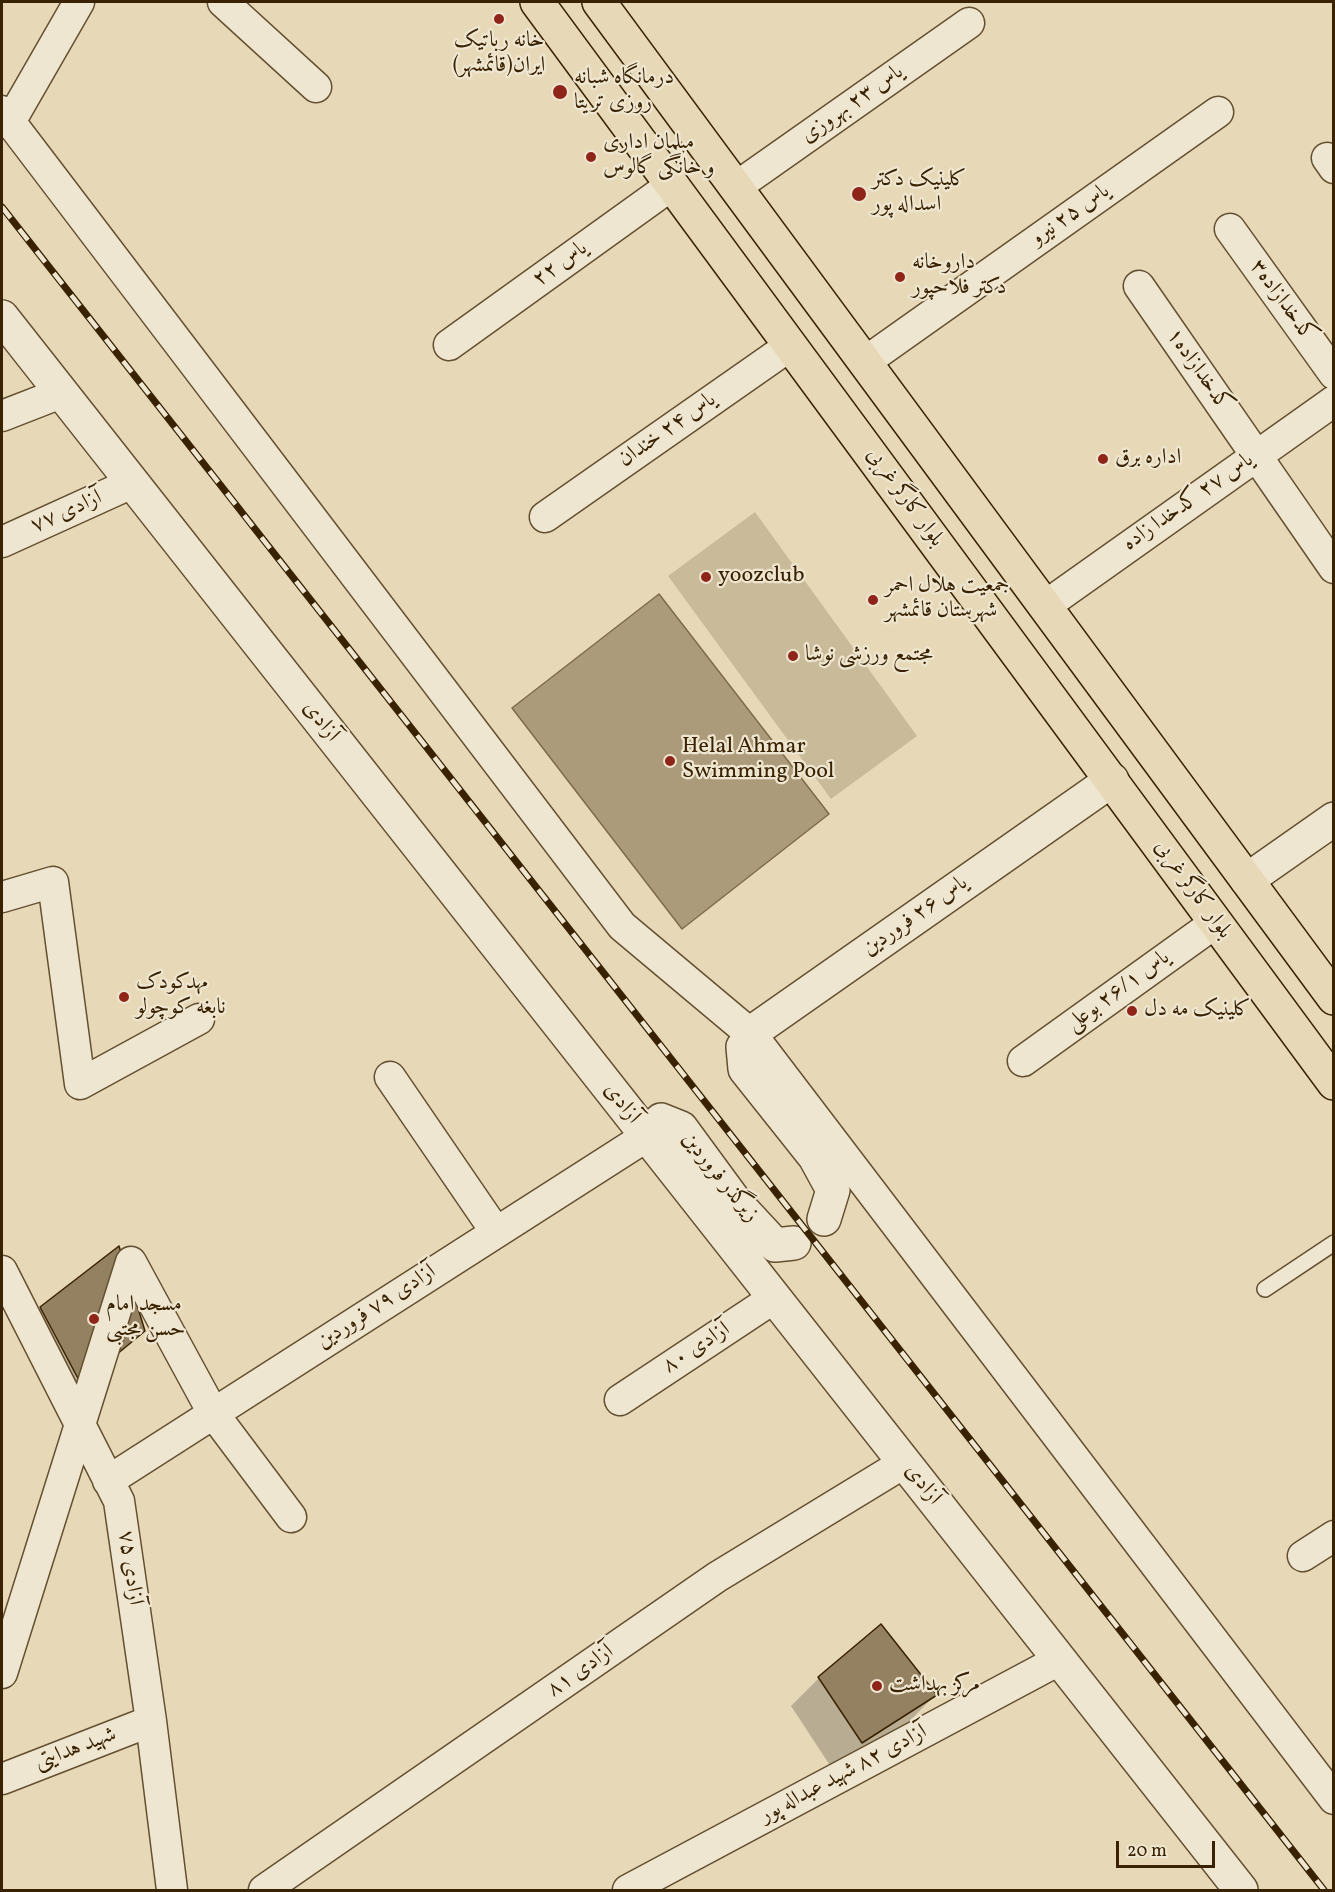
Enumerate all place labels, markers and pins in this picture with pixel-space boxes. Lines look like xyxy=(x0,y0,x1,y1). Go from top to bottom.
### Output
marker: خانه رباتیک ایران(قائمشهر) xyxy=(492,12,506,26)
place label: خانه رباتیک ایران(قائمشهر) xyxy=(453,29,545,80)
place label: درمانگاه شبانه روزی تریتا xyxy=(574,66,674,118)
marker: درمانگاه شبانه روزی تریتا xyxy=(551,83,569,101)
place label: مبلمان اداری و خانگی گالوس xyxy=(603,131,715,182)
marker: مبلمان اداری و خانگی گالوس xyxy=(584,150,598,164)
place label: کلینیک دکتر اسداله پور xyxy=(872,168,967,220)
marker: کلینیک دکتر اسداله پور xyxy=(850,185,868,203)
place label: داروخانه دکتر فلاحپور xyxy=(912,251,1006,302)
marker: داروخانه دکتر فلاحپور xyxy=(893,270,907,284)
place label: اداره برق xyxy=(1115,446,1181,472)
marker: اداره برق xyxy=(1096,452,1110,466)
place label: yoozclub xyxy=(718,564,804,590)
marker: yoozclub xyxy=(699,570,713,584)
place label: جمعیت هلال احمر شهرستان قائمشهر xyxy=(885,574,1009,626)
marker: جمعیت هلال احمر شهرستان قائمشهر xyxy=(866,593,880,607)
place label: مجتمع ورزشی نوشا xyxy=(805,643,933,669)
marker: مجتمع ورزشی نوشا xyxy=(786,649,800,663)
place label: Helal Ahmar Swimming Pool xyxy=(682,735,834,786)
marker: Helal Ahmar Swimming Pool xyxy=(663,754,677,768)
place label: مهدکودک نابغه کوچولو xyxy=(136,971,226,1022)
marker: مهدکودک نابغه کوچولو xyxy=(117,990,131,1004)
place label: کلینیک مه دل xyxy=(1144,998,1251,1024)
marker: کلینیک مه دل xyxy=(1125,1004,1139,1018)
place label: مسجد امام حسن مجتبی xyxy=(106,1293,186,1344)
marker: مسجد امام حسن مجتبی xyxy=(87,1312,101,1326)
place label: مرکز بهداشت xyxy=(889,1673,980,1699)
marker: مرکز بهداشت xyxy=(870,1679,884,1693)

